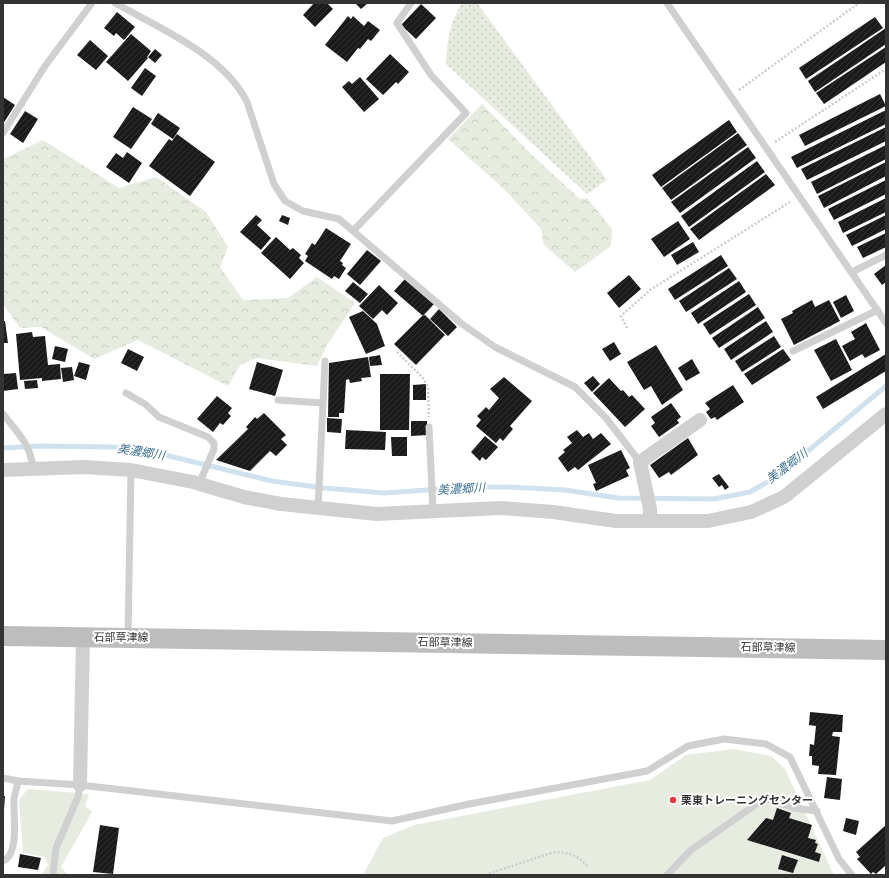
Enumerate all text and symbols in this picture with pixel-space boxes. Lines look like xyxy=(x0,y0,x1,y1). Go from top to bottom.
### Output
water label: 美濃郷川 xyxy=(116,439,168,465)
water label: 美濃郷川 xyxy=(762,443,813,488)
water label: 美濃郷川 xyxy=(437,479,487,499)
street label: 石部草津線 xyxy=(94,629,149,645)
street label: 石部草津線 xyxy=(417,634,473,650)
street label: 石部草津線 xyxy=(740,639,796,655)
place label: 栗東トレーニングセンター xyxy=(681,792,813,808)
marker: 栗東トレーニングセンター xyxy=(668,795,678,805)

